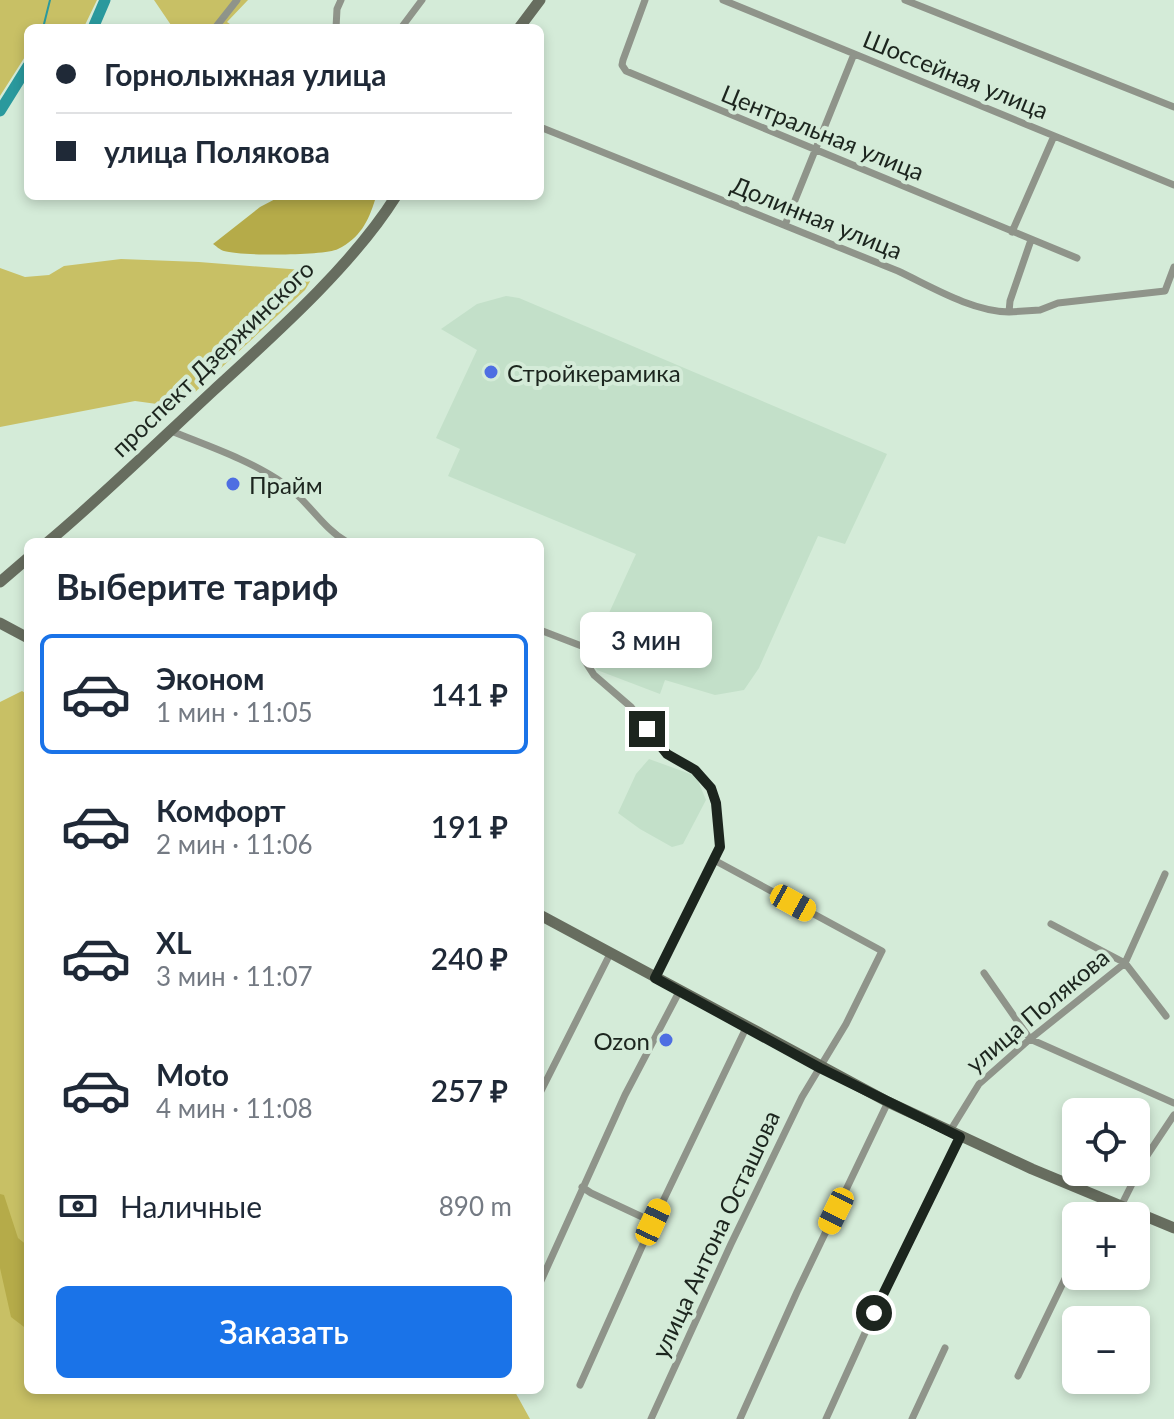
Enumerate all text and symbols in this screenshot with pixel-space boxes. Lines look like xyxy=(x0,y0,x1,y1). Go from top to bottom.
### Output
street label: Шоссейная улица xyxy=(859,24,1053,124)
text: Горнолыжная улица xyxy=(104,56,386,92)
street label: Центральная улица xyxy=(717,78,929,186)
text: улица Полякова xyxy=(104,133,330,169)
street label: Долинная улица xyxy=(727,170,907,264)
street label: проспект Дзержинского xyxy=(105,254,319,462)
place label: Стройкерамика xyxy=(507,358,681,387)
marker: Стройкерамика xyxy=(482,363,500,381)
place label: Прайм xyxy=(249,470,323,499)
marker: Прайм xyxy=(224,475,242,493)
text: Выберите тариф xyxy=(56,564,338,608)
callout: 3 мин xyxy=(581,613,713,669)
text: 3 мин xyxy=(611,624,681,656)
icon: car xyxy=(60,658,132,730)
text: Эконом xyxy=(156,660,265,696)
text: 141 ₽ xyxy=(431,676,508,712)
text: 1 мин · 11:05 xyxy=(156,696,313,728)
route end xyxy=(629,711,665,747)
icon: car xyxy=(60,790,132,862)
text: Комфорт xyxy=(156,792,286,828)
text: 191 ₽ xyxy=(431,808,508,844)
text: 2 мин · 11:06 xyxy=(156,828,313,860)
car xyxy=(766,881,820,925)
icon: car xyxy=(60,922,132,994)
text: XL xyxy=(156,924,192,960)
text: 240 ₽ xyxy=(431,940,508,976)
street label: улица Полякова xyxy=(960,942,1114,1078)
text: 3 мин · 11:07 xyxy=(156,960,313,992)
place label: Ozon xyxy=(593,1026,650,1055)
marker: Ozon xyxy=(657,1031,675,1049)
icon: car xyxy=(60,1054,132,1126)
text: Moto xyxy=(156,1056,229,1092)
text: 257 ₽ xyxy=(431,1072,508,1108)
text: 4 мин · 11:08 xyxy=(156,1092,313,1124)
map controls xyxy=(1062,1098,1150,1394)
button: locate xyxy=(1062,1098,1150,1186)
street label: улица Антона Осташова xyxy=(645,1106,785,1362)
icon: cash xyxy=(56,1184,100,1228)
car xyxy=(815,1184,857,1238)
text: Наличные xyxy=(120,1188,262,1224)
text: 890 m xyxy=(439,1190,512,1222)
car xyxy=(632,1195,674,1249)
button: + xyxy=(1062,1202,1150,1290)
button: Заказать xyxy=(56,1286,512,1378)
route start xyxy=(856,1295,892,1331)
button: − xyxy=(1062,1306,1150,1394)

